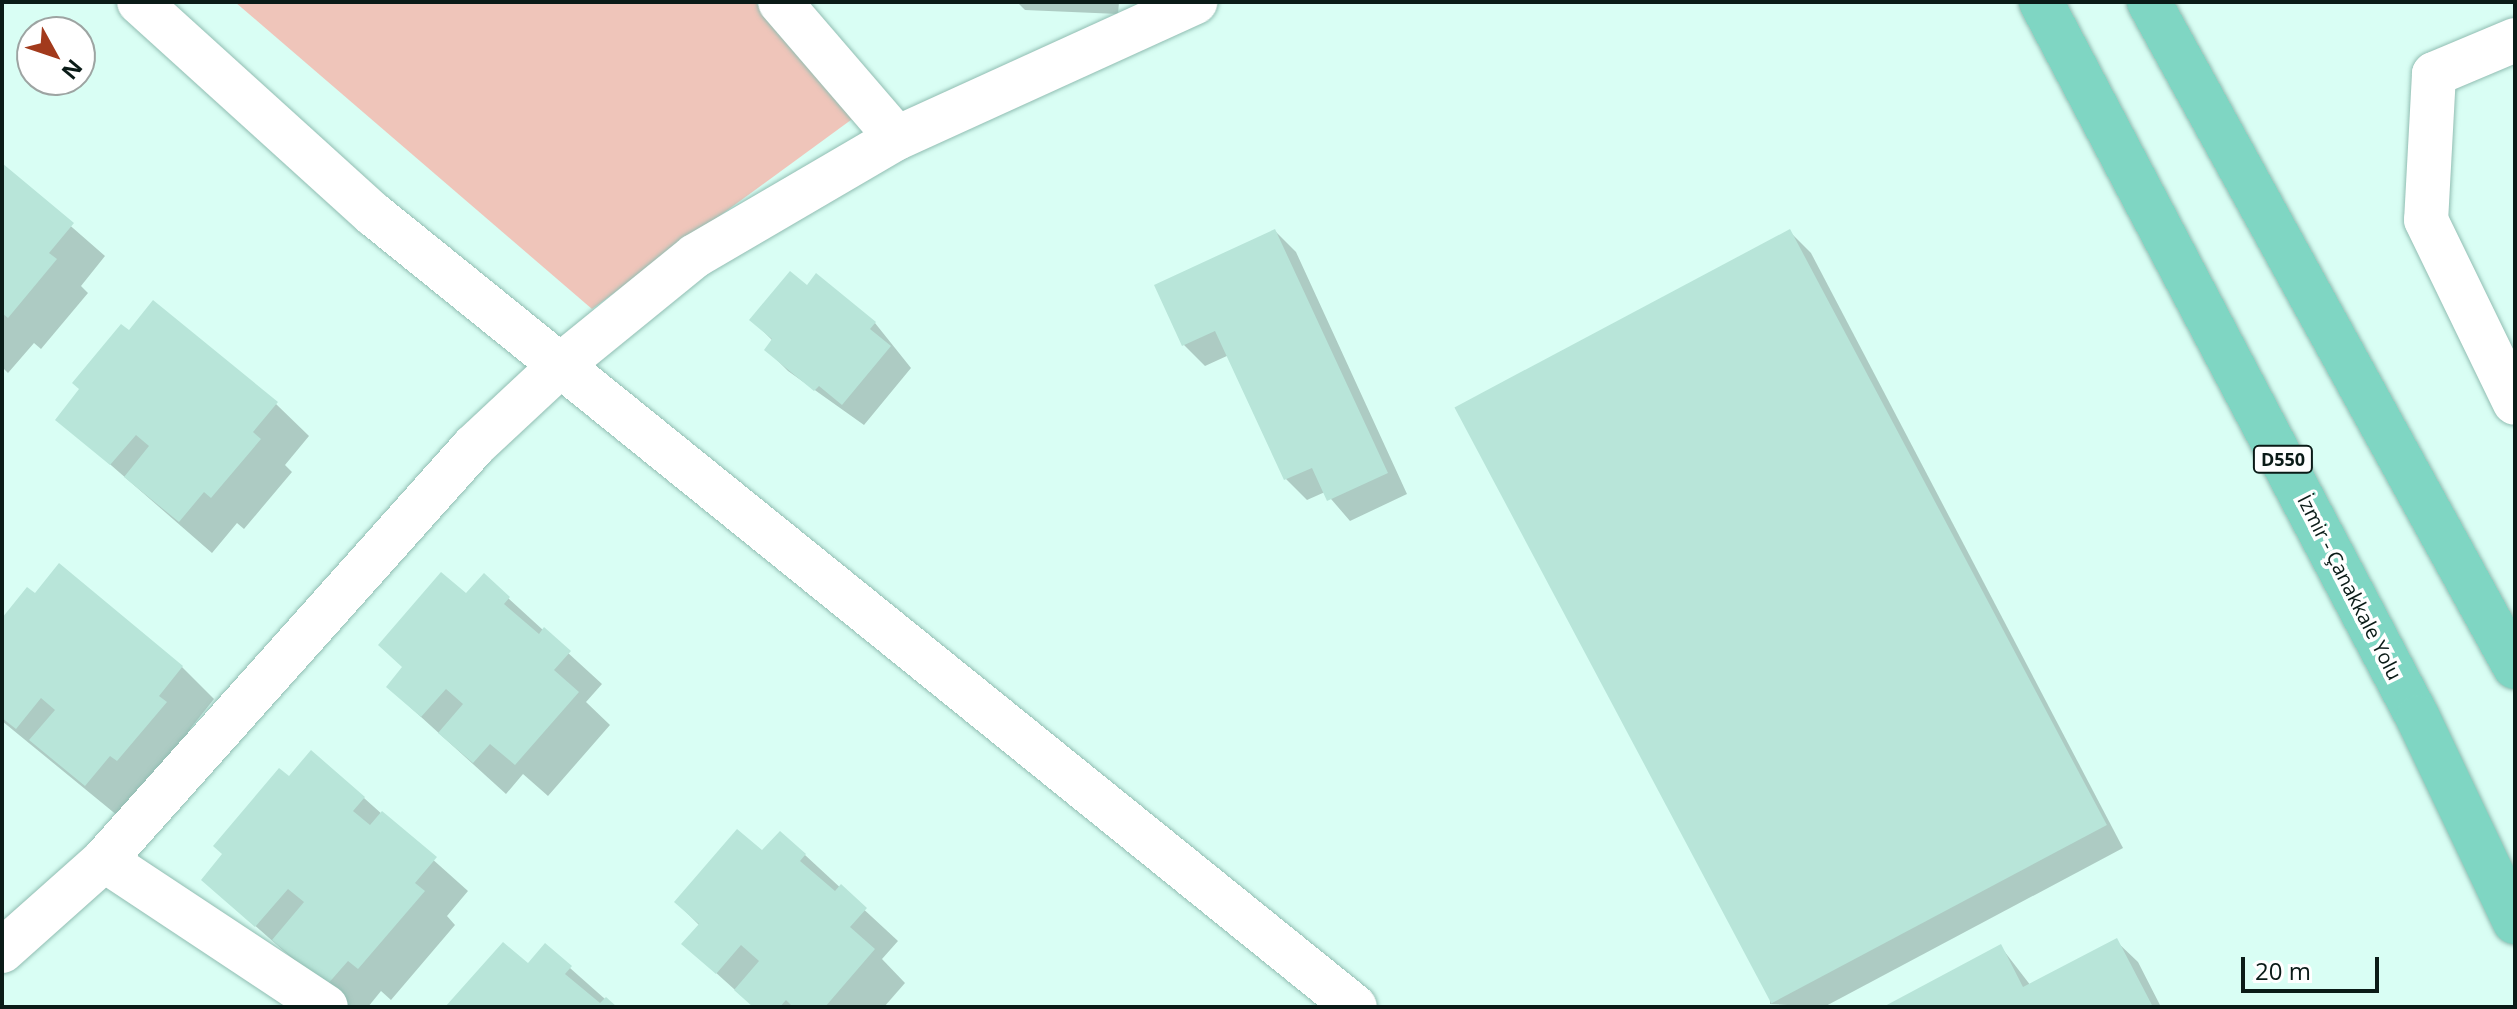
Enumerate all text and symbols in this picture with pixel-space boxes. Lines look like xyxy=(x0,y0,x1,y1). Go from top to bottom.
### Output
north arrow xyxy=(16,16,96,96)
text: N xyxy=(56,54,90,87)
road number: D550 xyxy=(2251,445,2315,473)
street label: İzmir - Çanakkale Yolu xyxy=(2293,490,2407,684)
scale bar xyxy=(2245,941,2383,991)
text: 20 m xyxy=(2255,954,2311,987)

